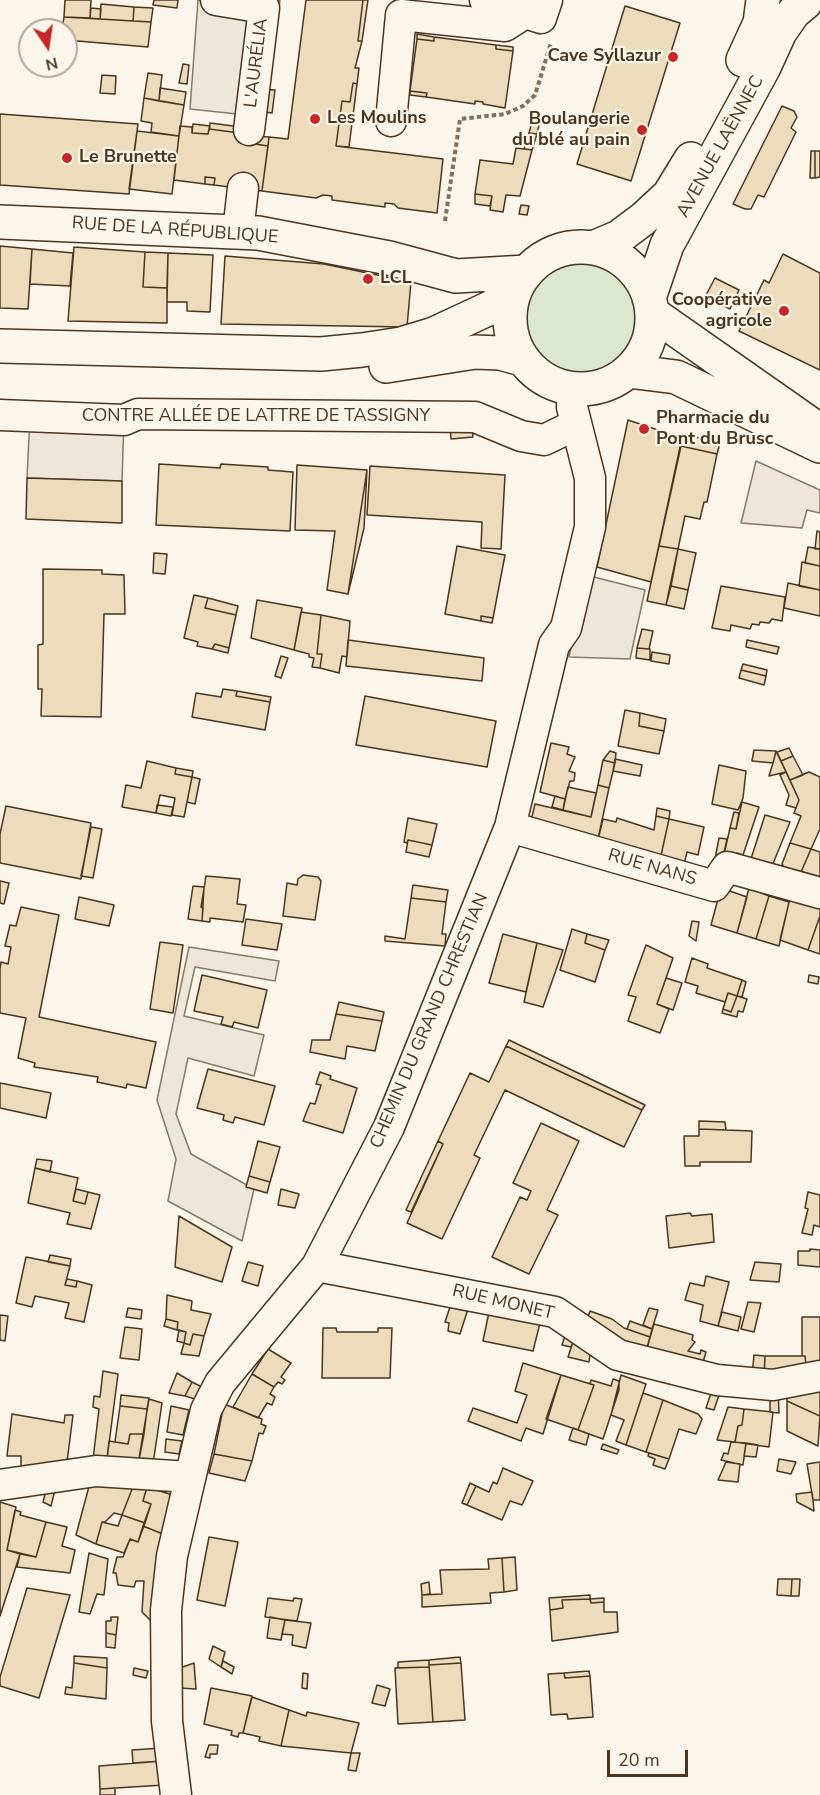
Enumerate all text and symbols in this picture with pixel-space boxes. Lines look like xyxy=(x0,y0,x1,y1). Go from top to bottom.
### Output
street label: L'AURÉLIA xyxy=(241,17,273,109)
north arrow xyxy=(18,18,78,78)
place label: Cave Syllazur xyxy=(547,46,661,68)
marker: Cave Syllazur xyxy=(666,50,680,64)
text: N xyxy=(43,52,60,76)
street label: AVENUE LAËNNEC xyxy=(673,72,769,222)
place label: Les Moulins xyxy=(327,108,426,130)
place label: Boulangerie du blé au pain xyxy=(512,109,630,152)
marker: Les Moulins xyxy=(308,112,322,126)
marker: Boulangerie du blé au pain xyxy=(635,123,649,137)
place label: Le Brunette xyxy=(79,147,177,169)
marker: Le Brunette xyxy=(60,151,74,165)
street label: RUE DE LA RÉPUBLIQUE xyxy=(71,213,279,249)
place label: LCL xyxy=(380,268,412,290)
marker: LCL xyxy=(361,272,375,286)
place label: Coopérative agricole xyxy=(672,290,772,332)
marker: Coopérative agricole xyxy=(777,304,791,318)
street label: CONTRE ALLÉE DE LATTRE DE TASSIGNY xyxy=(82,406,430,428)
place label: Pharmacie du Pont du Brusc xyxy=(656,408,773,450)
marker: Pharmacie du Pont du Brusc xyxy=(637,422,651,436)
street label: RUE NANS xyxy=(605,845,699,891)
street label: CHEMIN DU GRAND CHRESTIAN xyxy=(366,890,494,1152)
street label: RUE MONET xyxy=(450,1281,556,1325)
scale bar xyxy=(610,1738,691,1776)
text: 20 m xyxy=(618,1748,660,1772)

